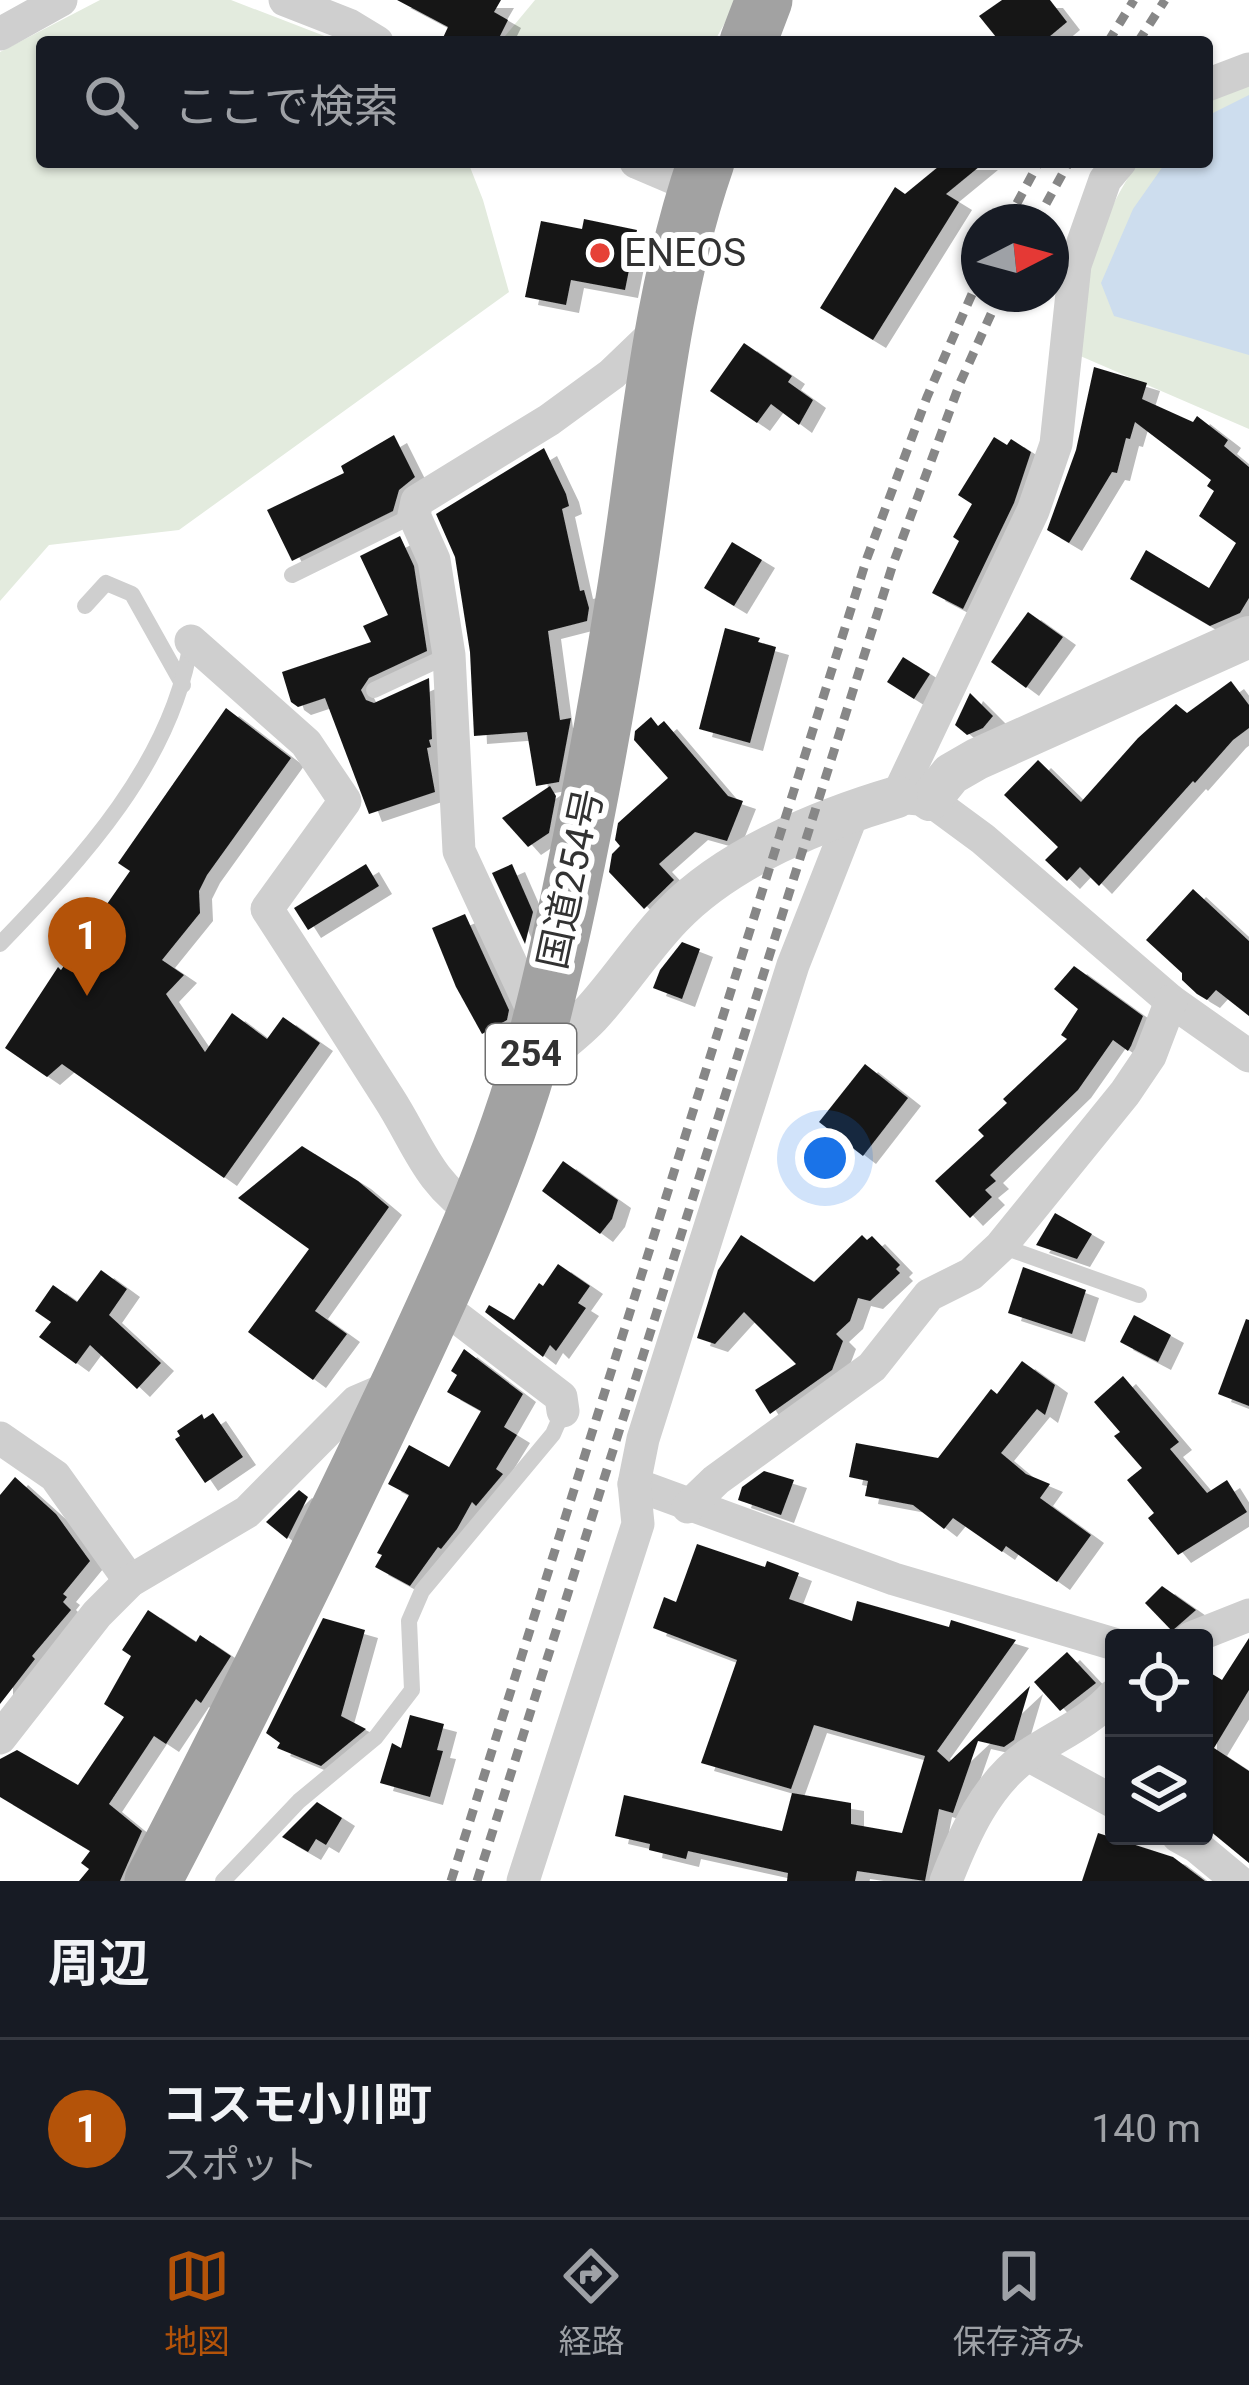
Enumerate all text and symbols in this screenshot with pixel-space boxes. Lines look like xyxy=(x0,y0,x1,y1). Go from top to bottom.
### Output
search box xyxy=(36,36,1213,168)
icon: search xyxy=(78,69,144,135)
text: ここで検索 xyxy=(174,80,399,133)
north arrow xyxy=(961,204,1069,312)
place label: ENEOS xyxy=(624,230,746,276)
marker: ENEOS xyxy=(587,240,613,266)
street label: 国道254号 xyxy=(530,785,612,973)
pin: 1 xyxy=(48,897,126,996)
road number: 254 xyxy=(486,1024,576,1084)
your location xyxy=(795,1128,855,1188)
map controls xyxy=(1105,1629,1213,1845)
button: locate xyxy=(1105,1629,1213,1737)
button: layers xyxy=(1105,1737,1213,1845)
text: 周辺 xyxy=(48,1934,150,1993)
text: コスモ小川町 xyxy=(162,2078,432,2131)
text: 1 xyxy=(76,2106,98,2152)
text: 140 m xyxy=(1091,2106,1201,2152)
text: スポット xyxy=(162,2142,318,2188)
tab: 地図 xyxy=(164,2243,230,2363)
tab: 経路 xyxy=(558,2243,624,2363)
tab: 保存済み xyxy=(953,2243,1085,2363)

